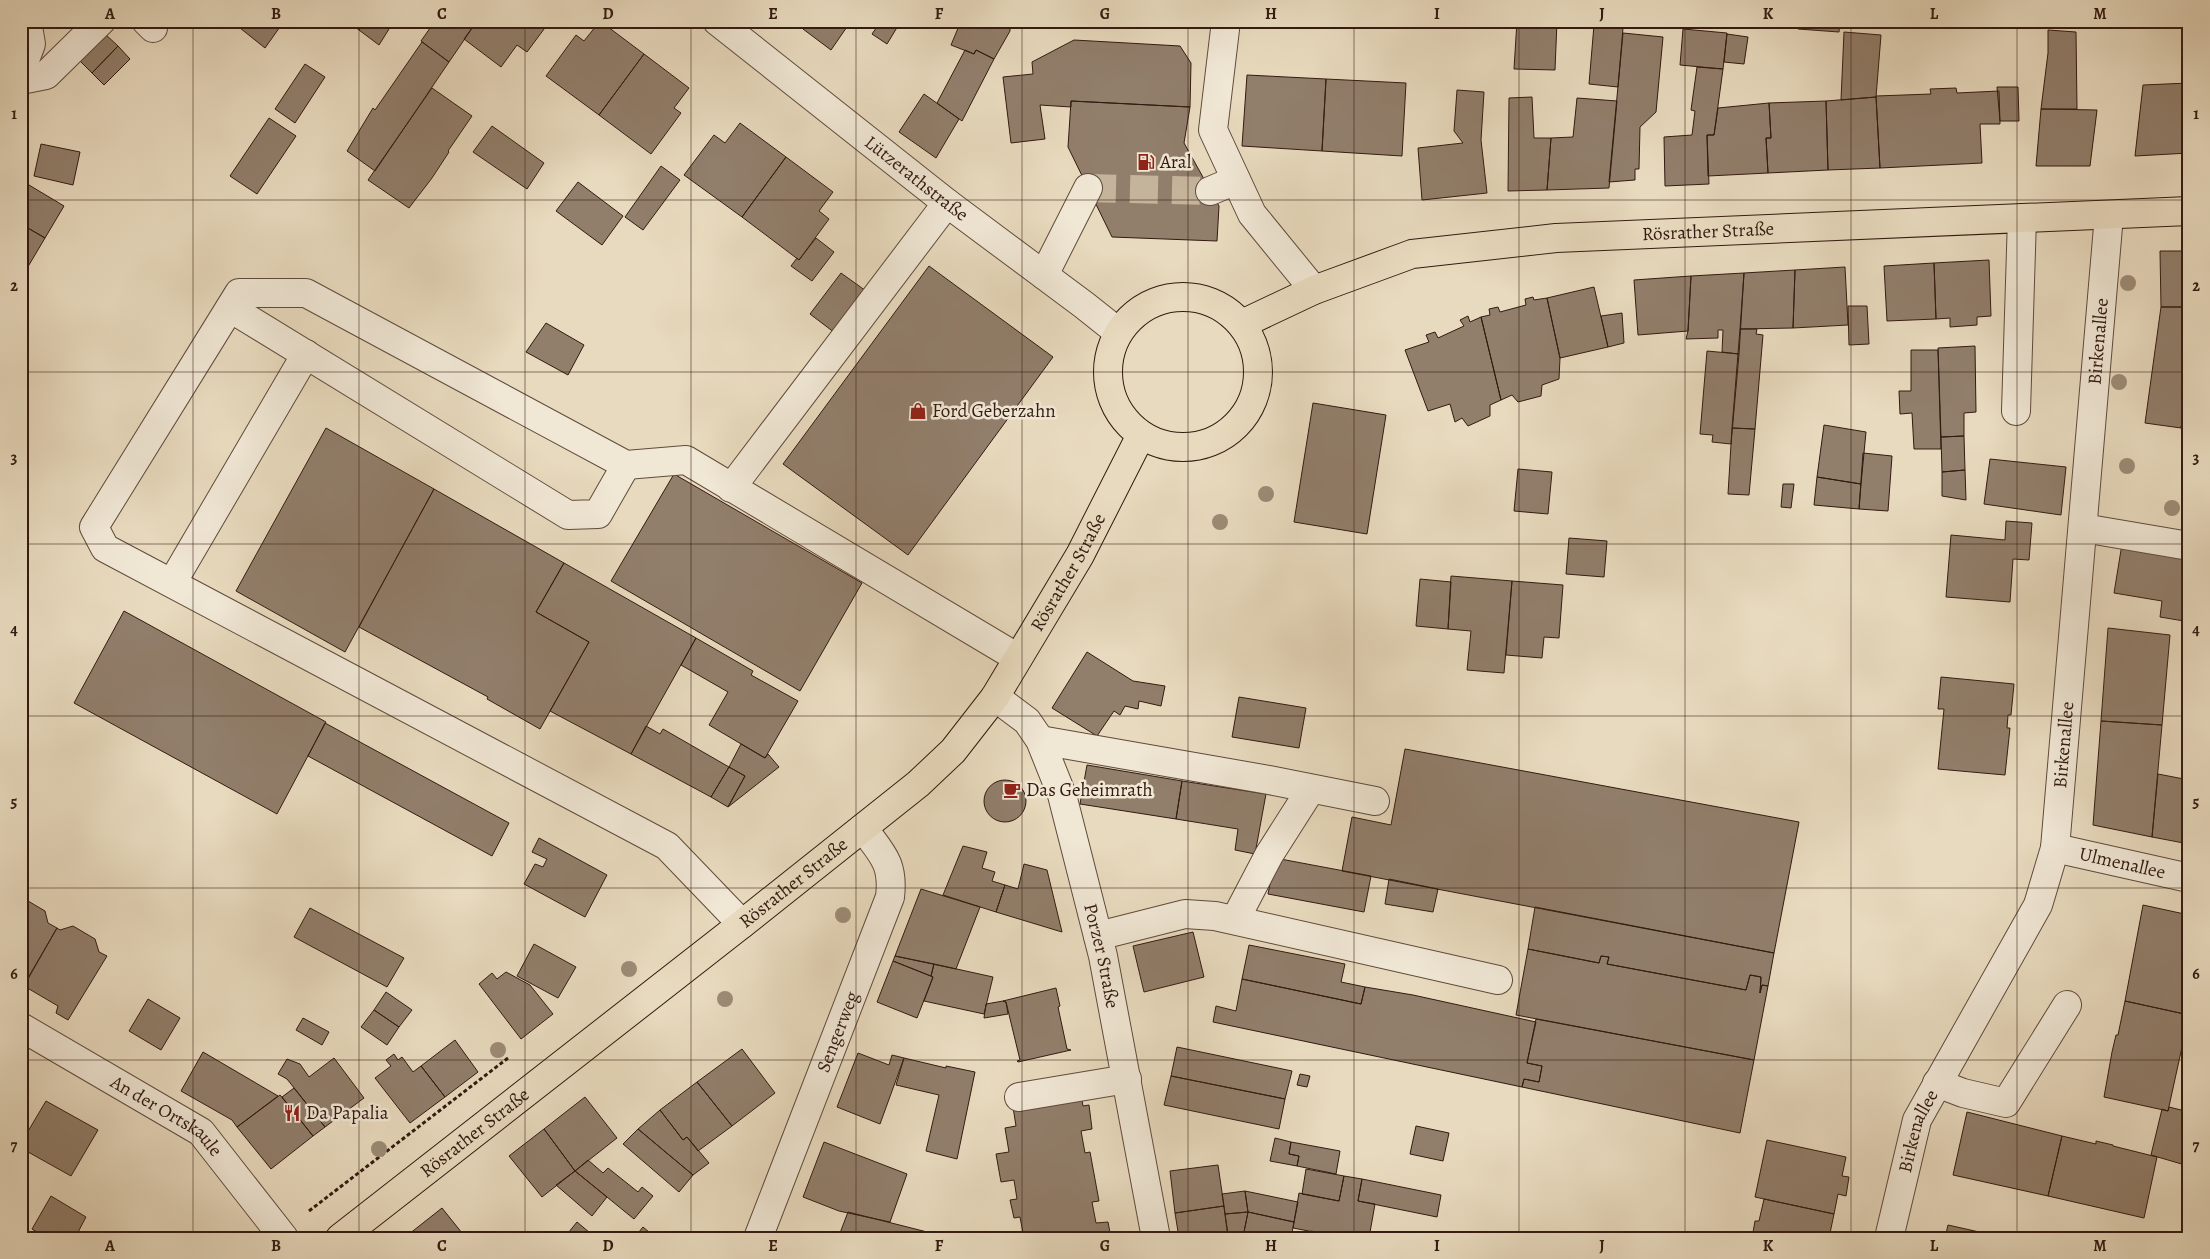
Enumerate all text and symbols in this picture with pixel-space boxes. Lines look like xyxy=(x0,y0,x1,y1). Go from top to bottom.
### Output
text: A xyxy=(104,3,116,25)
text: B xyxy=(271,3,281,25)
text: C xyxy=(437,3,447,25)
text: D xyxy=(602,3,614,25)
text: E xyxy=(768,3,778,25)
text: F xyxy=(935,3,944,25)
text: G xyxy=(1100,3,1110,25)
text: H xyxy=(1265,3,1277,25)
text: I xyxy=(1434,3,1440,25)
text: J xyxy=(1599,3,1605,25)
text: K xyxy=(1763,3,1774,25)
text: L xyxy=(1930,3,1939,25)
text: M xyxy=(2093,3,2107,25)
text: 1 xyxy=(11,103,17,125)
text: 1 xyxy=(2193,103,2199,125)
street label: Lützerathstraße xyxy=(859,129,974,227)
place label: Aral xyxy=(1159,149,1192,175)
fuel station icon: Aral xyxy=(1136,152,1156,172)
street label: Rösrather Straße xyxy=(1641,216,1775,247)
text: 2 xyxy=(10,275,18,297)
text: 2 xyxy=(2192,275,2200,297)
street label: Birkenallee xyxy=(2082,297,2115,386)
place label: Ford Geberzahn xyxy=(932,398,1056,424)
shop icon: Ford Geberzahn xyxy=(908,401,928,421)
text: 3 xyxy=(11,447,18,469)
text: 3 xyxy=(2193,447,2200,469)
street label: Rösrather Straße xyxy=(1024,509,1112,636)
text: 4 xyxy=(10,619,18,641)
text: 4 xyxy=(2192,619,2200,641)
street label: Birkenallee xyxy=(2047,700,2080,789)
place label: Das Geheimrath xyxy=(1026,777,1153,803)
cafe icon: Das Geheimrath xyxy=(1002,780,1022,800)
text: 5 xyxy=(11,791,18,813)
text: 5 xyxy=(2193,791,2200,813)
street label: Rösrather Straße xyxy=(734,832,853,934)
street label: Ulmenallee xyxy=(2077,841,2168,885)
street label: Porzer Straße xyxy=(1077,901,1126,1010)
text: 6 xyxy=(10,963,18,985)
text: 6 xyxy=(2192,963,2200,985)
street label: Sengerweg xyxy=(810,987,865,1076)
street label: An der Ortskaule xyxy=(105,1069,228,1162)
street label: Rösrather Straße xyxy=(415,1082,535,1184)
street label: Birkenallee xyxy=(1892,1085,1945,1175)
place label: Da Papalia xyxy=(306,1100,389,1126)
restaurant icon: Da Papalia xyxy=(282,1103,302,1123)
text: 7 xyxy=(11,1135,18,1157)
text: 7 xyxy=(2193,1135,2200,1157)
text: A xyxy=(104,1235,116,1257)
text: B xyxy=(271,1235,281,1257)
text: C xyxy=(437,1235,447,1257)
text: D xyxy=(602,1235,614,1257)
text: E xyxy=(768,1235,778,1257)
text: F xyxy=(935,1235,944,1257)
text: G xyxy=(1100,1235,1110,1257)
text: H xyxy=(1265,1235,1277,1257)
text: I xyxy=(1434,1235,1440,1257)
text: J xyxy=(1599,1235,1605,1257)
text: K xyxy=(1763,1235,1774,1257)
text: L xyxy=(1930,1235,1939,1257)
text: M xyxy=(2093,1235,2107,1257)

